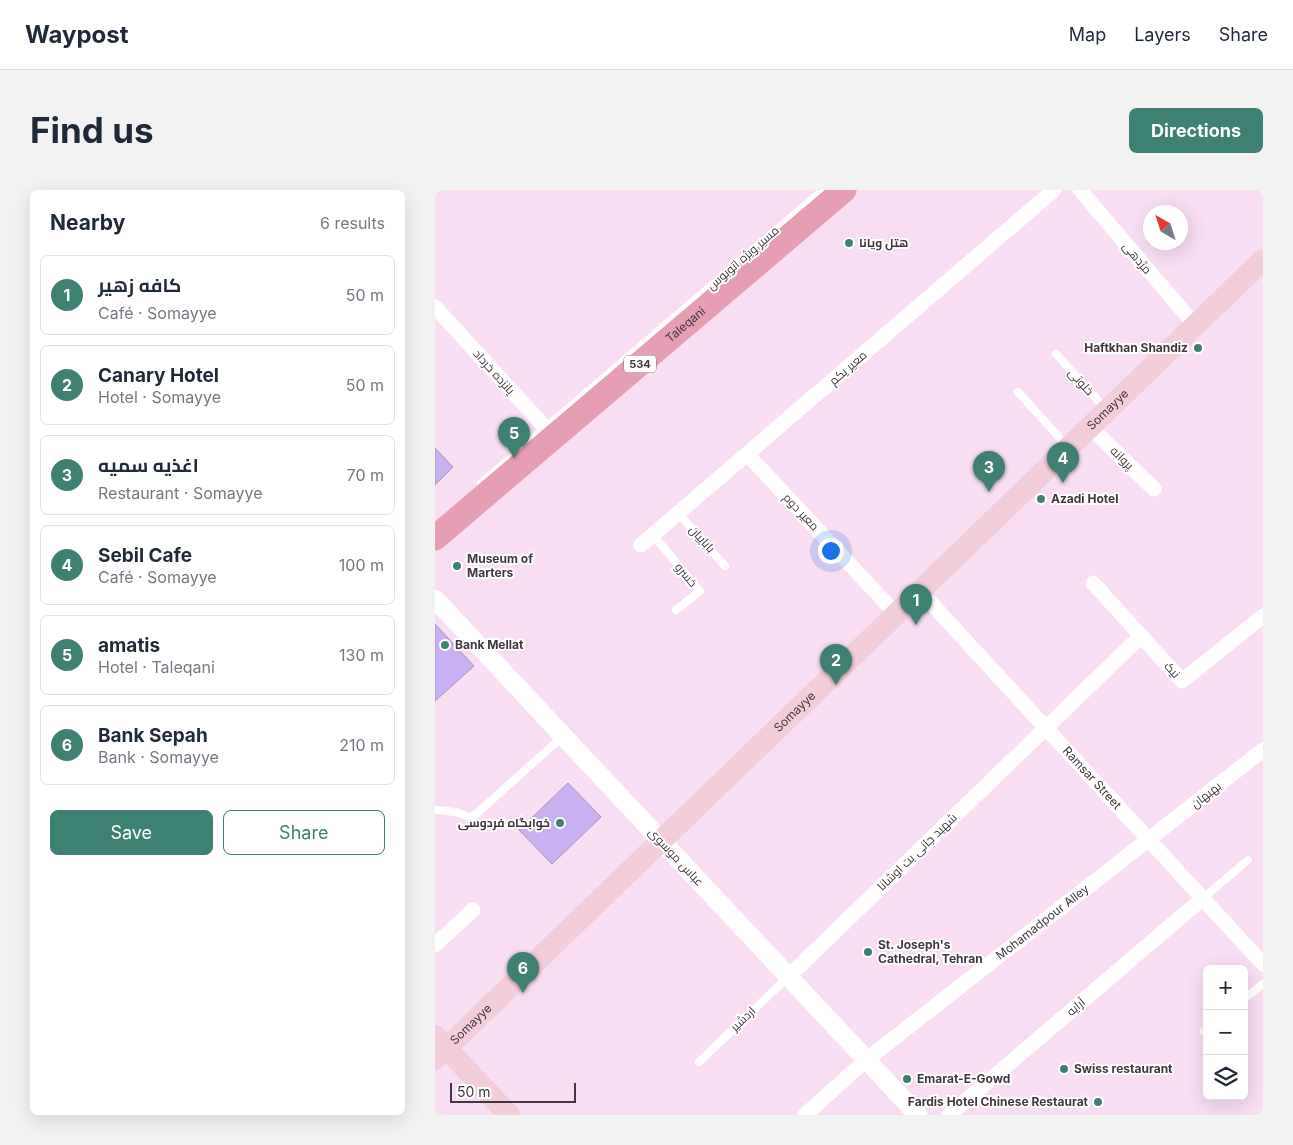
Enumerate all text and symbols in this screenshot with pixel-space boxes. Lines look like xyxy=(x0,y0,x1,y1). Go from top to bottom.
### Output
text: Waypost xyxy=(25,20,129,49)
text: Map xyxy=(1069,24,1106,45)
text: Layers xyxy=(1134,24,1191,45)
text: Share xyxy=(1219,24,1268,45)
button: Directions xyxy=(1129,108,1263,153)
text: Find us xyxy=(30,109,154,151)
north arrow xyxy=(1143,205,1188,250)
text: Nearby xyxy=(50,210,125,235)
text: 6 results xyxy=(320,213,385,233)
street label: مسیر ویژه اتوبوس xyxy=(704,222,782,293)
place label: هتل ویانا xyxy=(859,235,909,251)
marker: هتل ویانا xyxy=(843,237,855,249)
street label: مژدهی xyxy=(1120,239,1155,277)
text: کافه زهیر xyxy=(98,274,181,297)
text: 1 xyxy=(64,285,70,305)
text: 50 m xyxy=(346,285,384,305)
text: Café · Somayye xyxy=(98,303,217,323)
street label: Taleqani xyxy=(662,303,708,346)
place label: Haftkhan Shandiz xyxy=(1084,340,1188,355)
marker: Haftkhan Shandiz xyxy=(1192,342,1204,354)
street label: پانزده خرداد xyxy=(469,346,519,399)
street label: معیر یکم xyxy=(826,347,870,389)
road number: 534 xyxy=(624,355,656,372)
text: Canary Hotel xyxy=(98,364,219,387)
street label: خلوتی xyxy=(1065,365,1097,398)
text: 2 xyxy=(62,375,72,395)
text: 50 m xyxy=(346,375,384,395)
street label: Somayye xyxy=(1083,386,1131,433)
text: Hotel · Somayye xyxy=(98,387,221,407)
pin: 5 xyxy=(498,417,530,458)
pin: 4 xyxy=(1047,442,1079,483)
street label: پروانه xyxy=(1106,443,1138,474)
pin: 3 xyxy=(973,451,1005,492)
text: اغذیه سمیه xyxy=(98,454,199,477)
text: 3 xyxy=(62,465,72,485)
text: 70 m xyxy=(347,465,384,485)
text: Restaurant · Somayye xyxy=(98,483,263,503)
street label: معیر دوم xyxy=(780,490,822,534)
place label: Azadi Hotel xyxy=(1051,491,1118,506)
marker: Azadi Hotel xyxy=(1035,493,1047,505)
street label: باباییان xyxy=(686,522,719,555)
your location xyxy=(818,538,844,564)
text: Sebil Cafe xyxy=(98,544,192,567)
place label: Museum of Marters xyxy=(467,551,533,580)
text: 4 xyxy=(62,555,72,575)
text: 100 m xyxy=(339,555,384,575)
marker: Museum of Marters xyxy=(451,560,463,572)
street label: خسرو xyxy=(672,560,701,590)
text: Café · Somayye xyxy=(98,567,217,587)
pin: 1 xyxy=(900,584,932,625)
text: amatis xyxy=(98,634,160,657)
place label: Bank Mellat xyxy=(455,637,524,652)
marker: Bank Mellat xyxy=(439,639,451,651)
pin: 2 xyxy=(820,644,852,685)
text: 5 xyxy=(62,645,72,665)
text: 130 m xyxy=(339,645,384,665)
text: Hotel · Taleqani xyxy=(98,657,215,677)
street label: نیک xyxy=(1161,658,1183,681)
street label: Somayye xyxy=(770,688,818,735)
text: Bank Sepah xyxy=(98,724,208,747)
text: 6 xyxy=(62,735,72,755)
text: 210 m xyxy=(339,735,384,755)
street label: Ramsar Street xyxy=(1060,743,1125,812)
text: Bank · Somayye xyxy=(98,747,219,767)
street label: بهبهان xyxy=(1188,778,1224,811)
button: Save xyxy=(50,810,213,855)
button: Share xyxy=(223,810,385,855)
street label: شهید جانی بت اوشانا xyxy=(874,810,960,893)
place label: خوابگاه فردوسی xyxy=(458,815,550,831)
marker: خوابگاه فردوسی xyxy=(554,817,566,829)
street label: عباس موسوی xyxy=(646,824,707,889)
street label: Mohamadpour Alley xyxy=(993,881,1092,963)
place label: St. Joseph's Cathedral, Tehran xyxy=(878,937,983,966)
marker: St. Joseph's Cathedral, Tehran xyxy=(862,946,874,958)
pin: 6 xyxy=(507,952,539,993)
map controls xyxy=(1203,965,1248,1100)
button: + xyxy=(1203,965,1248,1010)
street label: آرایه xyxy=(1063,994,1089,1019)
street label: Somayye xyxy=(447,1000,495,1047)
street label: اردشیر xyxy=(726,1003,758,1035)
button: − xyxy=(1203,1010,1248,1055)
button: layers xyxy=(1203,1055,1248,1100)
place label: Swiss restaurant xyxy=(1074,1061,1173,1076)
marker: Swiss restaurant xyxy=(1058,1063,1070,1075)
place label: Emarat-E-Gowd xyxy=(917,1071,1010,1086)
marker: Emarat-E-Gowd xyxy=(901,1073,913,1085)
scale bar xyxy=(450,1080,576,1103)
text: 50 m xyxy=(457,1083,491,1100)
place label: Fardis Hotel Chinese Restaurat xyxy=(908,1094,1089,1109)
marker: Fardis Hotel Chinese Restaurat xyxy=(1092,1096,1104,1108)

